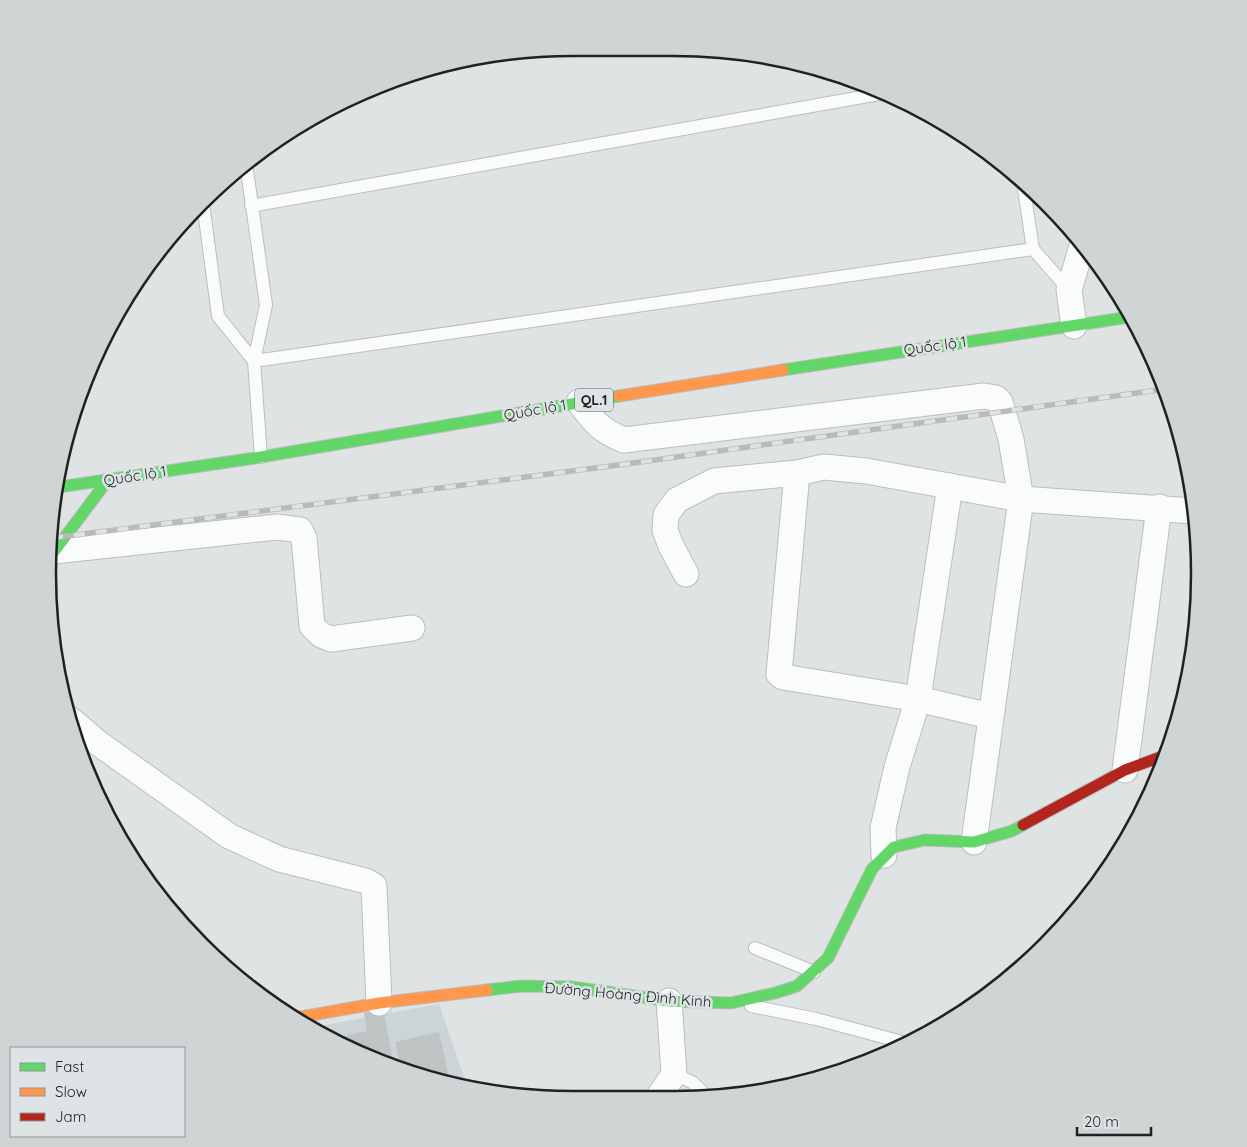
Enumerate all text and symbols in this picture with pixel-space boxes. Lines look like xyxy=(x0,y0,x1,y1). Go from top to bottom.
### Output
street label: Quốc lộ 1 xyxy=(902,332,968,359)
road number: QL.1 xyxy=(575,388,613,412)
street label: Quốc lộ 1 xyxy=(502,395,568,424)
street label: Quốc lộ 1 xyxy=(102,461,168,490)
street label: Đường Hoàng Đình Kinh xyxy=(544,978,712,1011)
legend xyxy=(10,1047,185,1137)
text: Fast xyxy=(55,1057,84,1076)
text: Slow xyxy=(55,1082,87,1101)
scale bar xyxy=(1077,1104,1151,1136)
text: Jam xyxy=(55,1107,86,1126)
text: 20 m xyxy=(1084,1112,1119,1131)

